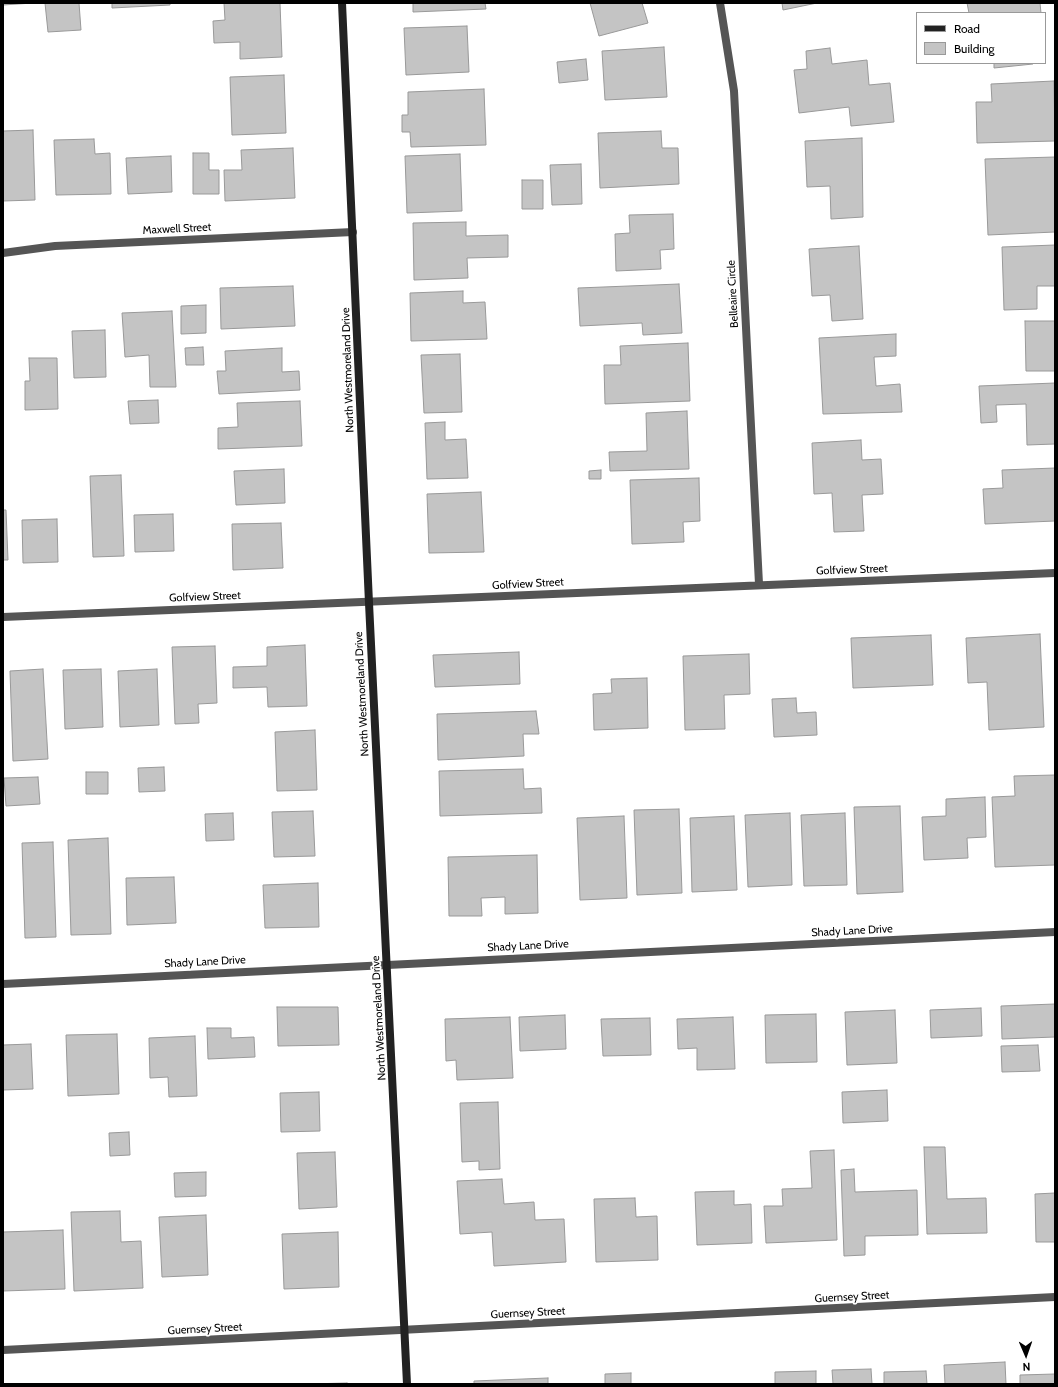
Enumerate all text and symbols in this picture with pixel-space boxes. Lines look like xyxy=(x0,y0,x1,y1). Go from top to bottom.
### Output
legend xyxy=(916,12,1046,64)
text: Road xyxy=(954,21,980,36)
text: Building xyxy=(954,41,995,56)
street label: Maxwell Street xyxy=(142,221,212,237)
street label: Belleaire Circle xyxy=(725,260,741,328)
street label: North Westmoreland Drive xyxy=(339,307,357,433)
street label: Golfview Street xyxy=(816,562,888,578)
street label: Golfview Street xyxy=(492,576,564,592)
street label: Golfview Street xyxy=(169,589,241,605)
street label: North Westmoreland Drive xyxy=(352,631,372,757)
street label: Shady Lane Drive xyxy=(811,922,893,940)
street label: Shady Lane Drive xyxy=(487,937,569,955)
street label: Shady Lane Drive xyxy=(164,953,246,971)
street label: North Westmoreland Drive xyxy=(369,955,389,1081)
street label: Guernsey Street xyxy=(814,1288,890,1306)
street label: Guernsey Street xyxy=(490,1304,566,1322)
street label: Guernsey Street xyxy=(167,1320,243,1338)
north arrow xyxy=(1006,1335,1046,1375)
text: N xyxy=(1022,1360,1031,1374)

